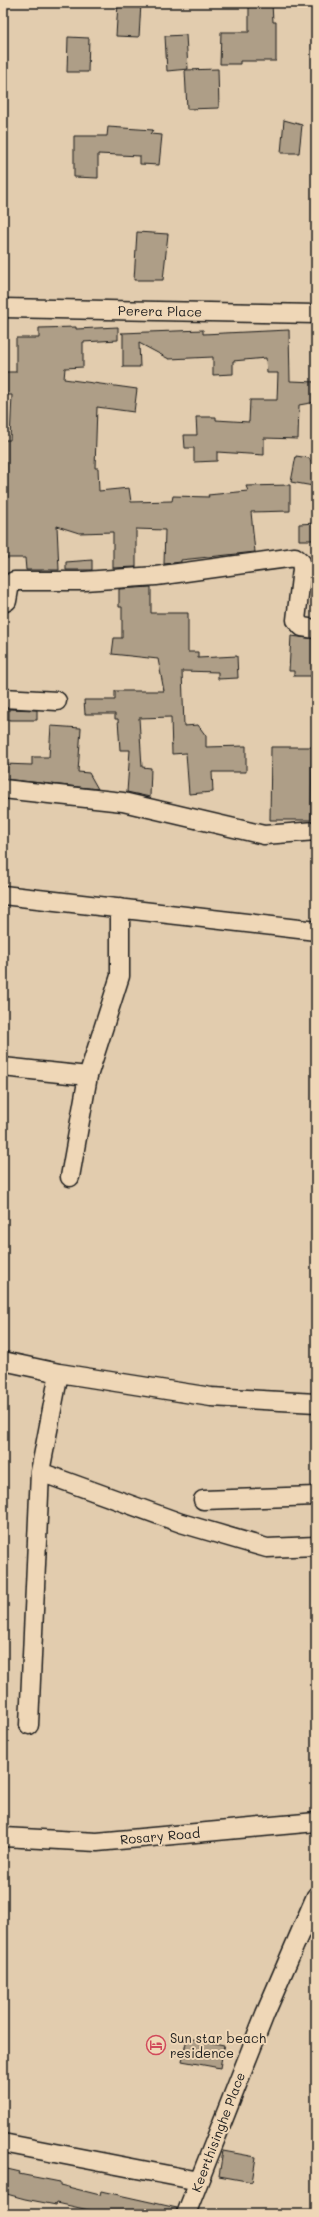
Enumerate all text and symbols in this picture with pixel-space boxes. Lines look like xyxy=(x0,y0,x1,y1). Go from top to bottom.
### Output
street label: Perera Place xyxy=(118,301,202,320)
street label: Rosary Road xyxy=(119,1824,201,1847)
place label: Sun star beach residence xyxy=(170,2029,266,2061)
hotel icon: Sun star beach residence xyxy=(145,2034,167,2056)
street label: Keerthisinghe Place xyxy=(187,2069,248,2194)

